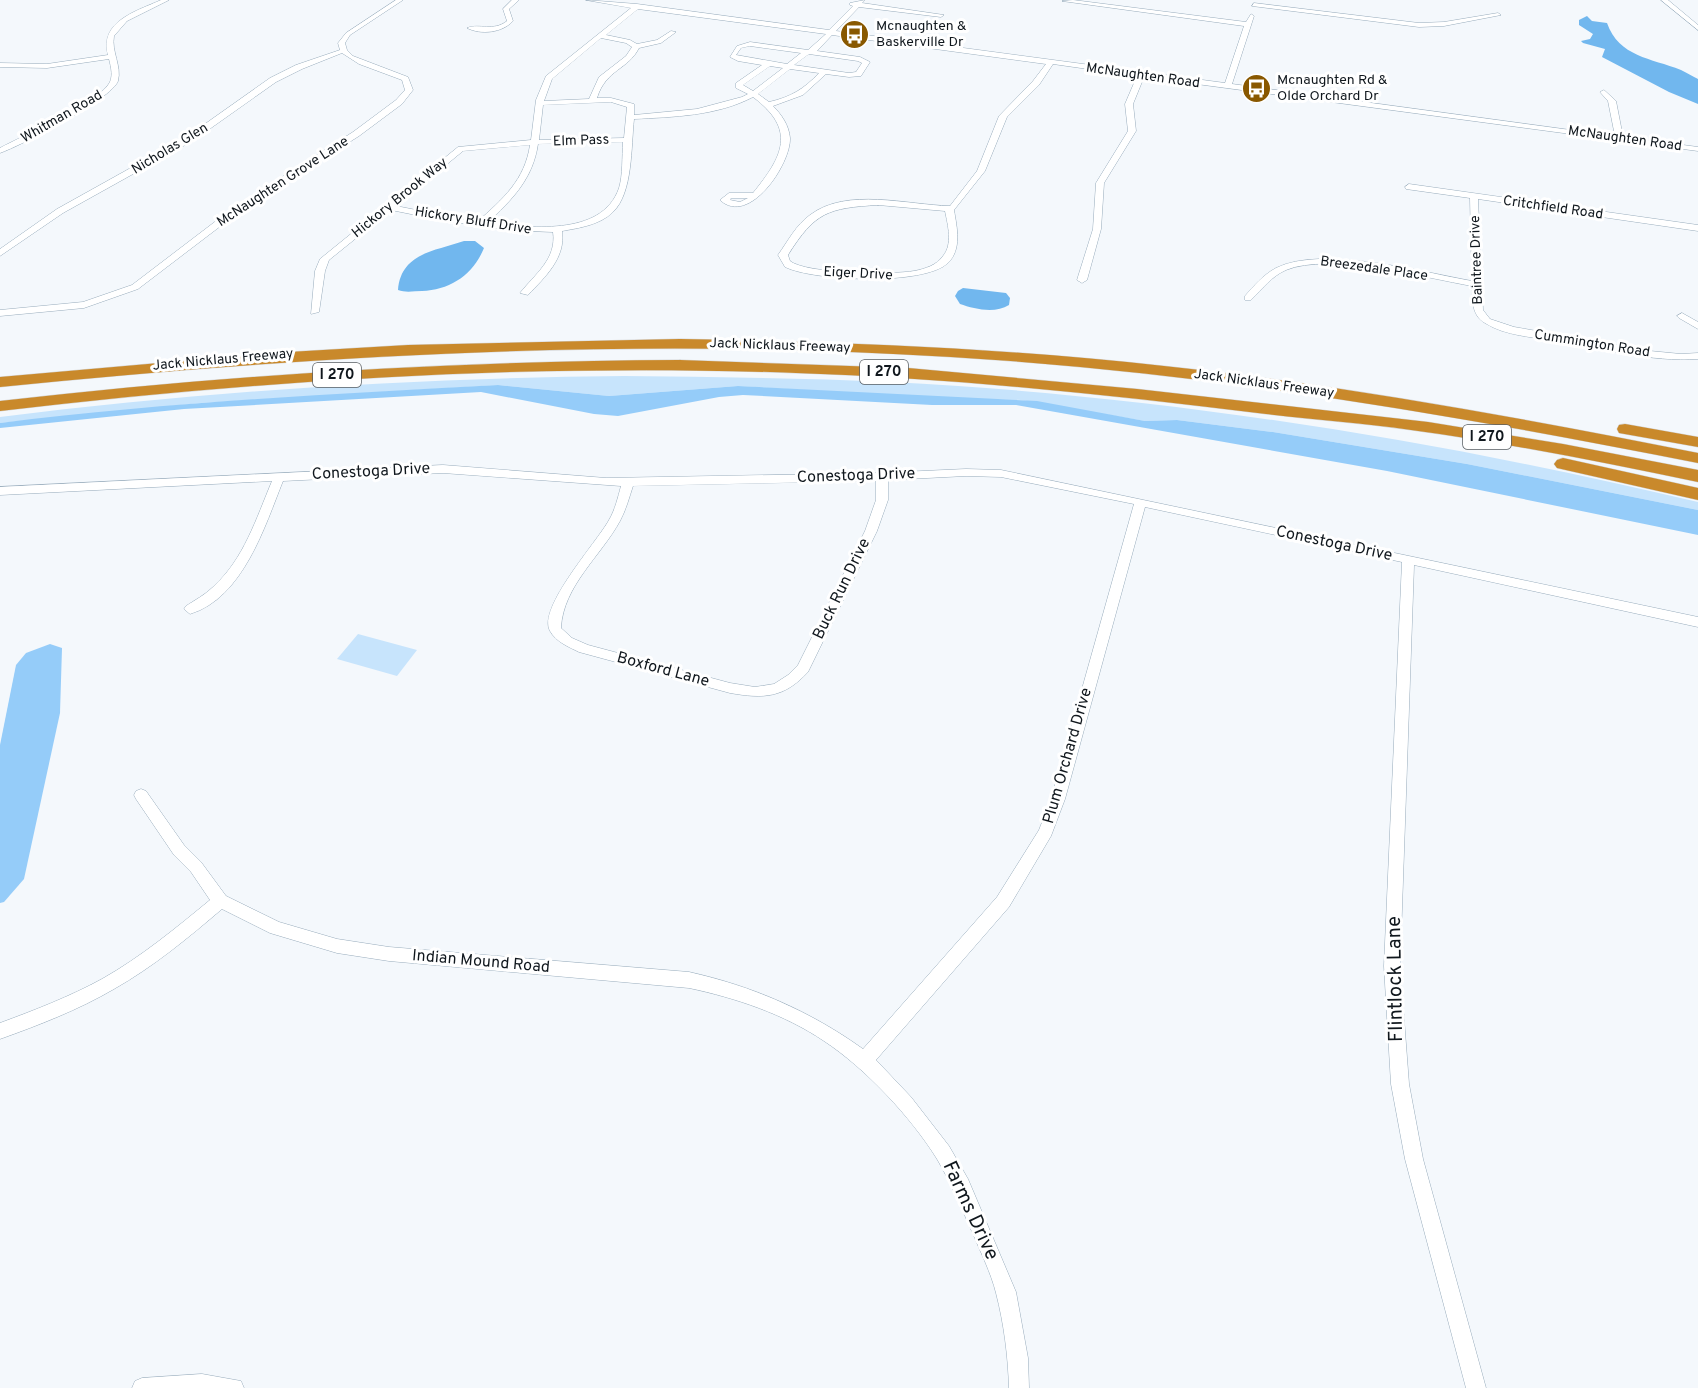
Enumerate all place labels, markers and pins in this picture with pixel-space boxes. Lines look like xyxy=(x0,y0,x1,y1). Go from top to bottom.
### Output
bus stop icon: Mcnaughten & Baskerville Dr xyxy=(839,18,871,50)
place label: Mcnaughten & Baskerville Dr xyxy=(876,18,967,51)
bus stop icon: Mcnaughten Rd & Olde Orchard Dr xyxy=(1240,72,1272,104)
place label: Mcnaughten Rd & Olde Orchard Dr xyxy=(1277,72,1388,105)

